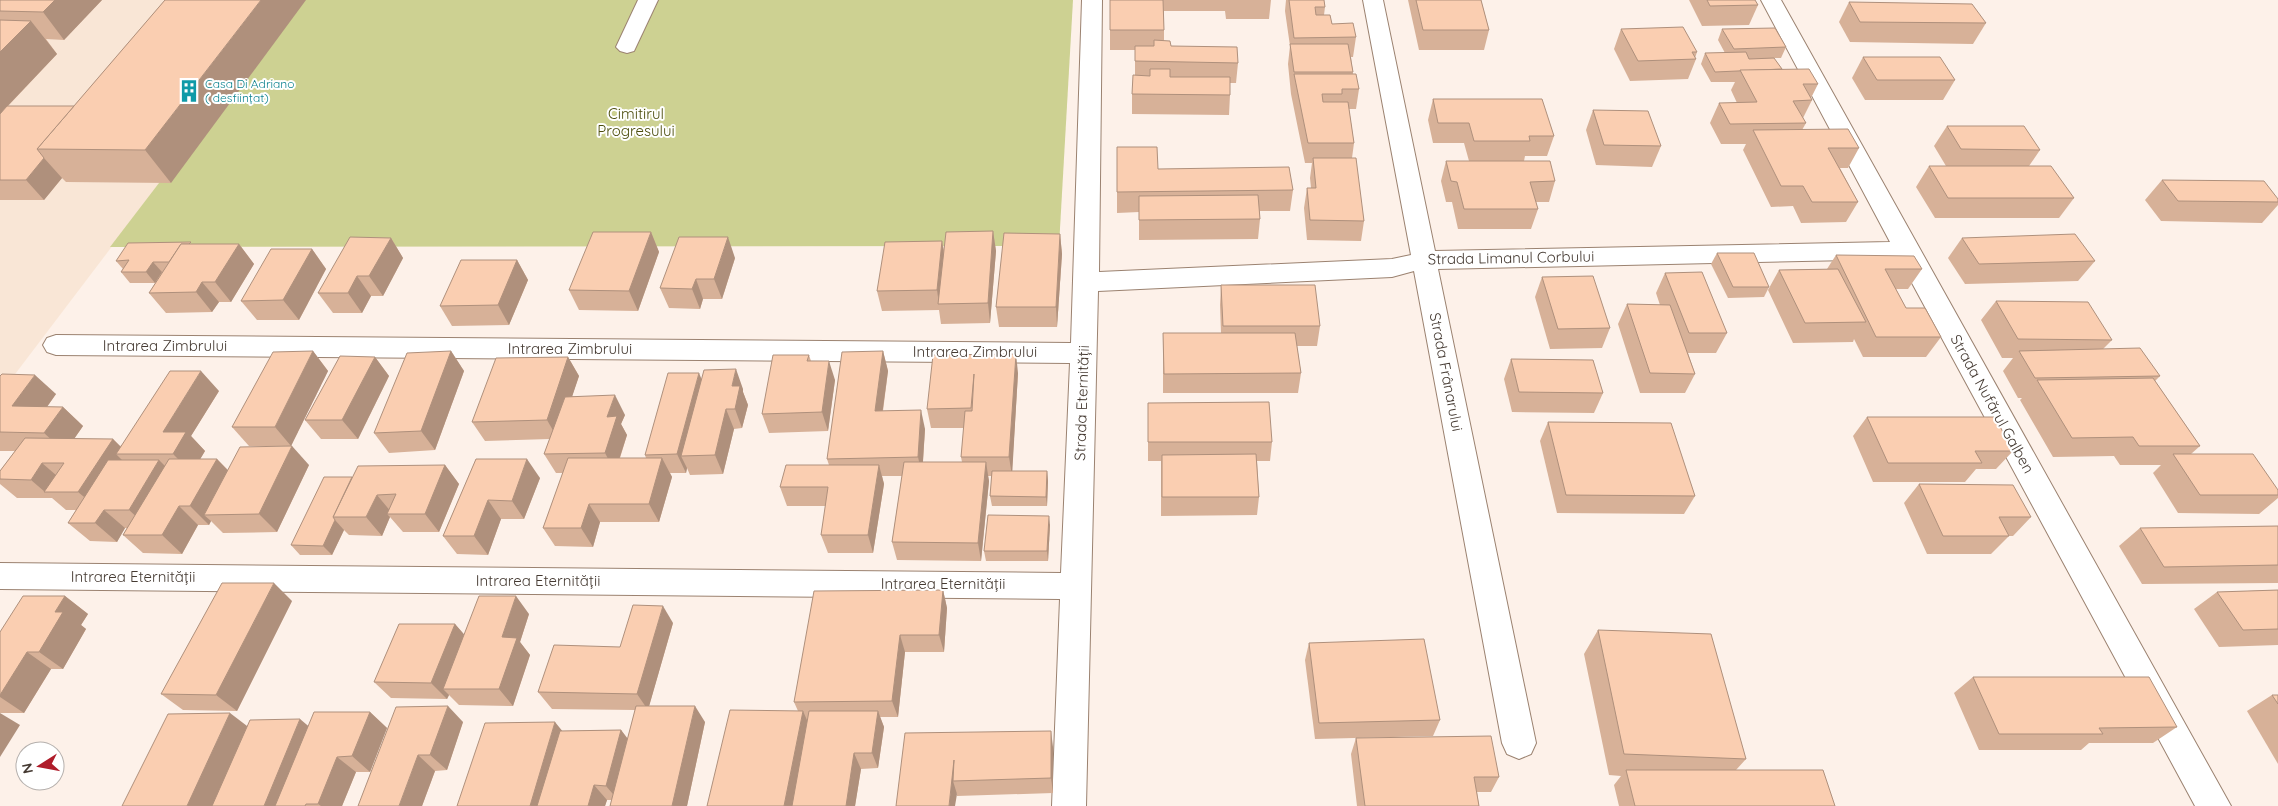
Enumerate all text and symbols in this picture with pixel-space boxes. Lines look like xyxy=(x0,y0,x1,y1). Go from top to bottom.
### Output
place label: Casa Di Adriano ( desființat) xyxy=(205,76,295,105)
building icon: Casa Di Adriano ( desființat) xyxy=(176,78,202,104)
park label: Cimitirul Progresului xyxy=(597,104,675,140)
street label: Strada Limanul Corbului xyxy=(1428,247,1594,268)
street label: Strada Frânarului xyxy=(1426,311,1467,433)
street label: Strada Nufărul Galben xyxy=(1946,331,2038,476)
street label: Intrarea Zimbrului xyxy=(103,336,227,355)
street label: Intrarea Zimbrului xyxy=(508,339,632,358)
street label: Intrarea Zimbrului xyxy=(913,342,1037,361)
street label: Strada Eternității xyxy=(1070,345,1093,461)
street label: Intrarea Eternității xyxy=(71,567,195,586)
street label: Intrarea Eternității xyxy=(476,571,600,590)
street label: Intrarea Eternității xyxy=(881,574,1005,593)
north arrow xyxy=(15,741,65,791)
text: N xyxy=(17,762,37,775)

